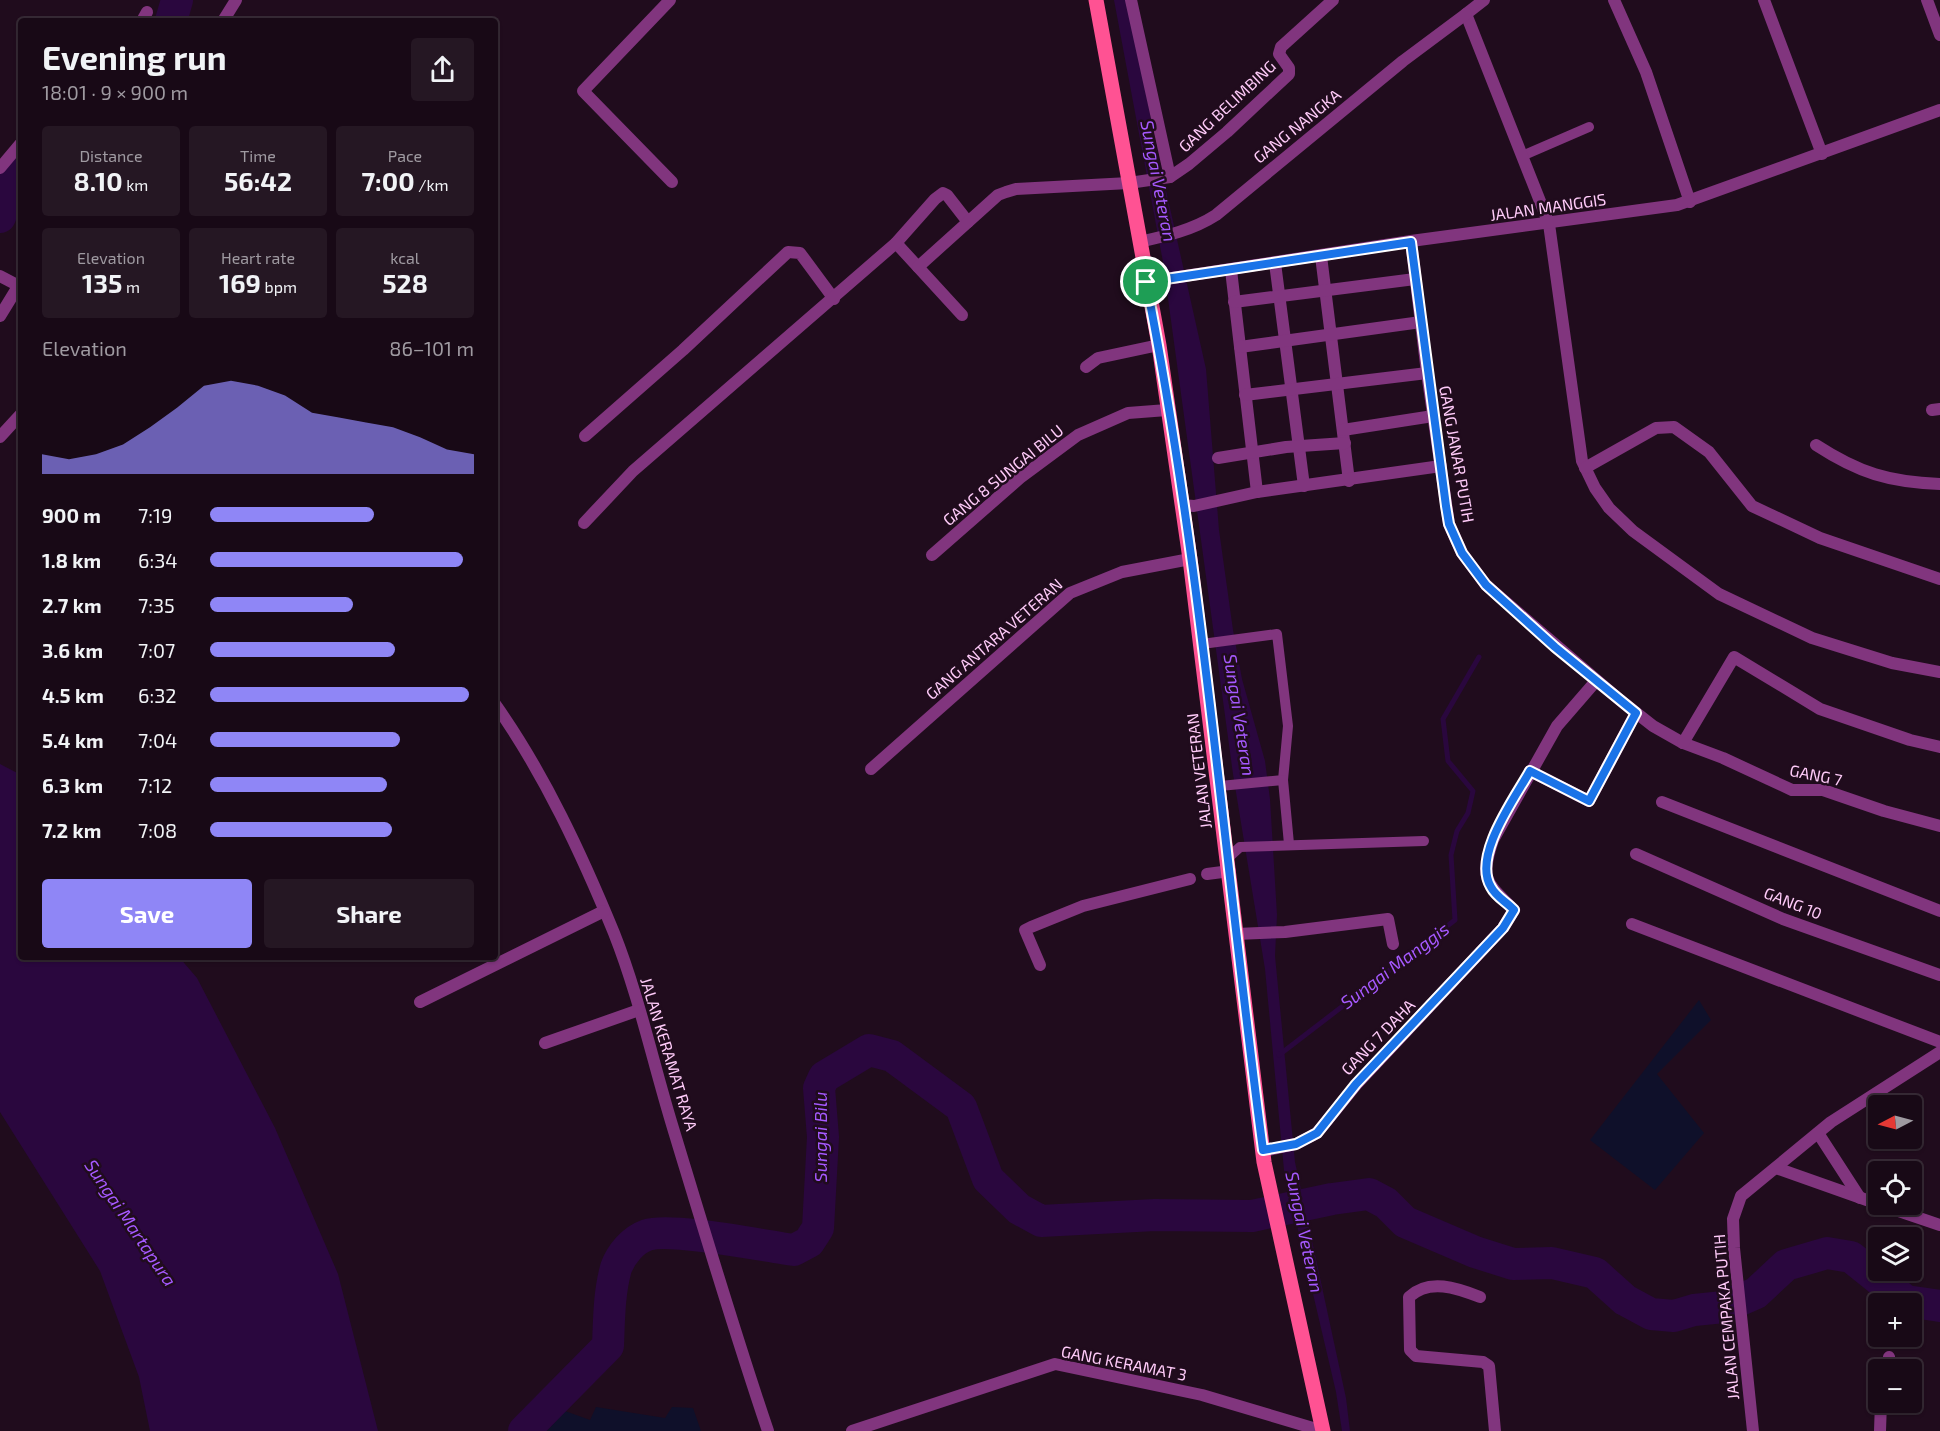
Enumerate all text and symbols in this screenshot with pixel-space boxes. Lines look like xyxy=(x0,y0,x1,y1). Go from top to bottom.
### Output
text: Evening run xyxy=(42,37,227,77)
button: share xyxy=(411,38,474,101)
street label: GANG BELIMBING xyxy=(1174,56,1279,155)
text: 18:01 · 9 × 900 m xyxy=(42,80,188,104)
street label: GANG NANGKA xyxy=(1249,85,1344,167)
water label: Sungai Veteran xyxy=(1136,118,1182,243)
text: Distance xyxy=(79,146,143,165)
text: Time xyxy=(240,146,276,165)
text: Pace xyxy=(388,146,422,165)
text: 8.10 xyxy=(74,165,123,196)
text: 56:42 xyxy=(224,165,292,196)
text: 7:00 xyxy=(361,165,415,196)
text: km xyxy=(123,175,148,194)
text: /km xyxy=(415,175,449,194)
street label: JALAN MANGGIS xyxy=(1489,189,1607,224)
text: Elevation xyxy=(77,248,145,267)
text: Heart rate xyxy=(221,248,295,267)
text: kcal xyxy=(390,248,420,267)
pin xyxy=(1120,256,1171,307)
icon: arrive xyxy=(1129,265,1162,298)
text: 135 xyxy=(82,267,122,298)
text: 169 xyxy=(219,267,261,298)
text: 528 xyxy=(382,267,428,298)
text: m xyxy=(122,277,140,296)
text: bpm xyxy=(261,277,297,296)
text: Elevation xyxy=(42,336,127,360)
text: 86–101 m xyxy=(389,336,474,360)
street label: GANG JANAR PUTIH xyxy=(1436,384,1479,524)
street label: GANG 8 SUNGAI BILU xyxy=(939,420,1067,529)
text: 900 m xyxy=(42,503,101,527)
text: 7:19 xyxy=(138,503,172,527)
text: 1.8 km xyxy=(42,548,101,572)
text: 6:34 xyxy=(138,548,178,572)
street label: GANG ANTARA VETERAN xyxy=(921,574,1066,703)
text: 2.7 km xyxy=(42,593,102,617)
text: 7:35 xyxy=(138,593,175,617)
text: 3.6 km xyxy=(42,638,103,662)
text: 7:07 xyxy=(138,638,175,662)
water label: Sungai Veteran xyxy=(1219,652,1261,778)
text: 4.5 km xyxy=(42,683,104,707)
text: 6:32 xyxy=(138,683,177,707)
street label: JALAN VETERAN xyxy=(1182,712,1215,830)
text: 5.4 km xyxy=(42,728,104,752)
text: 7:04 xyxy=(138,728,177,752)
street label: GANG 7 xyxy=(1788,760,1844,789)
text: 6.3 km xyxy=(42,773,103,797)
text: 7:12 xyxy=(138,773,172,797)
text: 7.2 km xyxy=(42,818,101,842)
text: 7:08 xyxy=(138,818,177,842)
button: Save xyxy=(42,879,252,948)
button: Share xyxy=(264,879,474,948)
street label: GANG 10 xyxy=(1761,882,1825,923)
water label: Sungai Manggis xyxy=(1336,917,1453,1013)
street label: JALAN KERAMAT RAYA xyxy=(637,975,702,1133)
street label: GANG 7 DAHA xyxy=(1337,995,1418,1078)
water label: Sungai Bilu xyxy=(809,1092,831,1182)
north arrow xyxy=(1868,1095,1922,1149)
map controls xyxy=(1868,1095,1922,1413)
water label: Sungai Martapura xyxy=(80,1155,181,1290)
button: locate xyxy=(1868,1161,1922,1215)
water label: Sungai Veteran xyxy=(1281,1169,1329,1294)
button: layers xyxy=(1868,1227,1922,1281)
street label: JALAN CEMPAKA PUTIH xyxy=(1709,1233,1742,1401)
button: + xyxy=(1868,1293,1922,1347)
street label: GANG KERAMAT 3 xyxy=(1060,1341,1188,1384)
button: − xyxy=(1868,1359,1922,1413)

